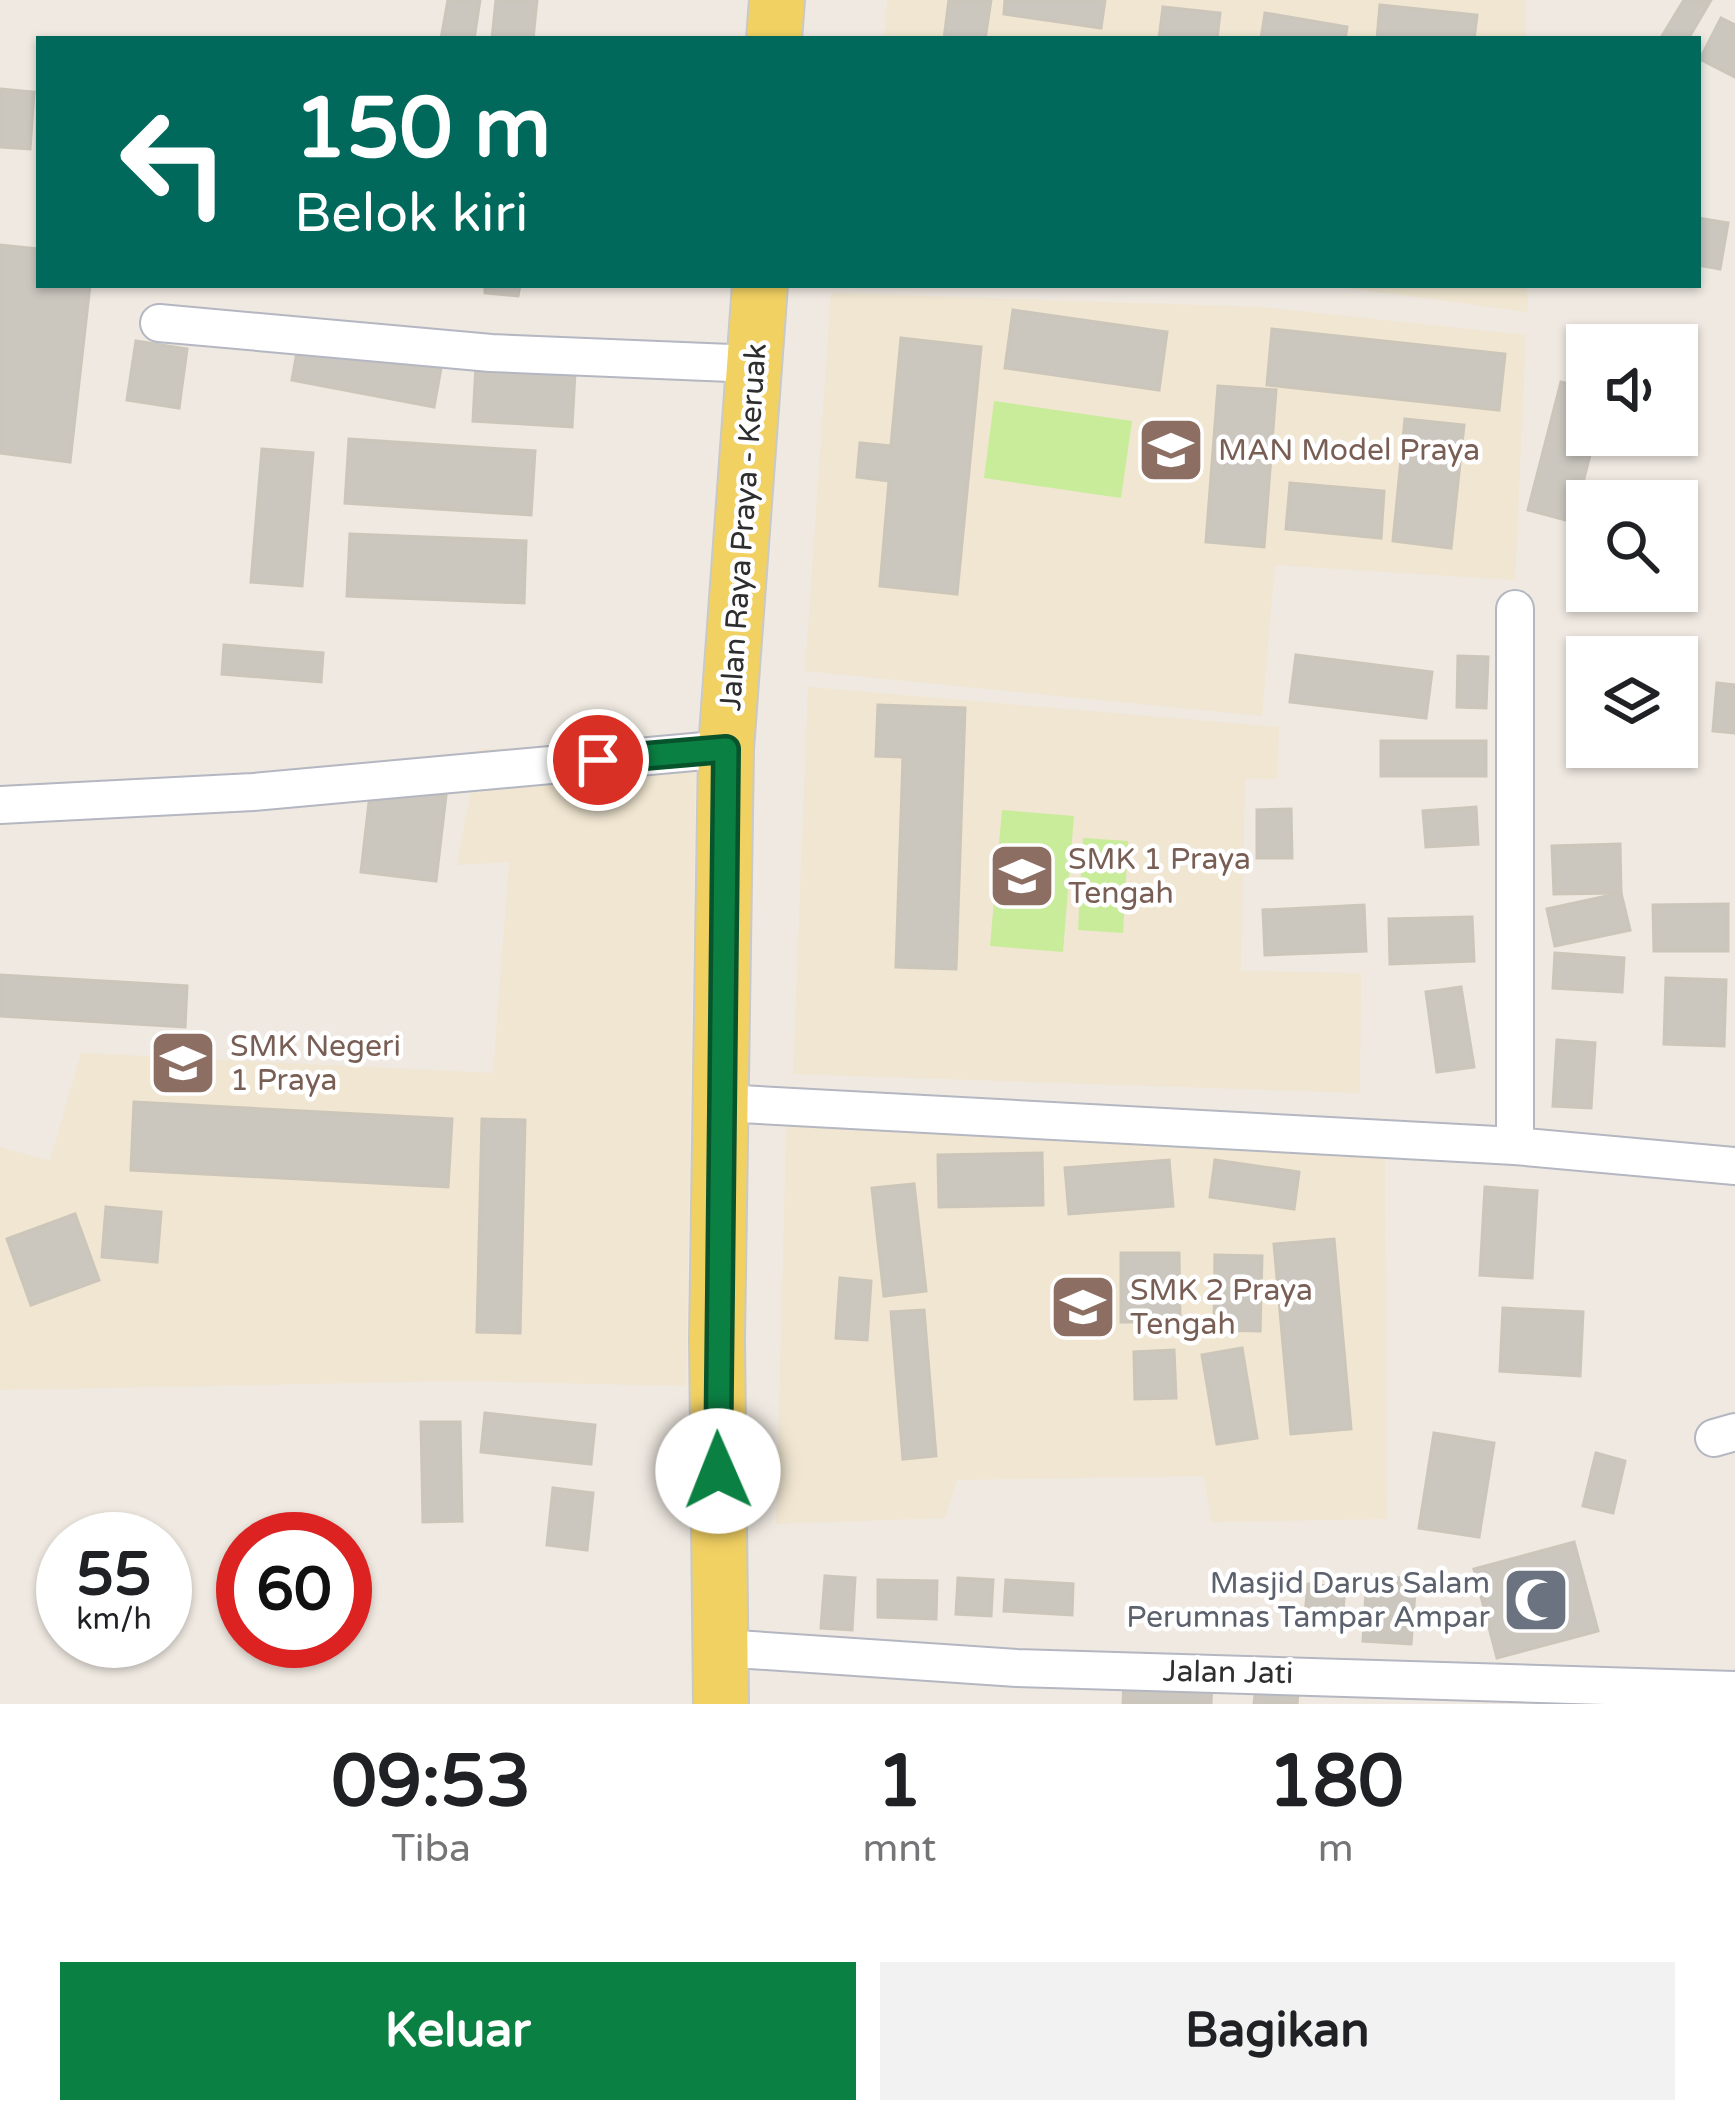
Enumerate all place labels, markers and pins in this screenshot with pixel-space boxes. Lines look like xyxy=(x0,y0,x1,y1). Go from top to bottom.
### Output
school or university icon: MAN Model Praya xyxy=(1136,415,1206,485)
place label: MAN Model Praya xyxy=(1218,432,1480,469)
pin xyxy=(547,709,649,811)
school or university icon: SMK 1 Praya Tengah xyxy=(987,841,1057,911)
place label: SMK 1 Praya Tengah xyxy=(1068,841,1251,912)
school or university icon: SMK Negeri 1 Praya xyxy=(148,1028,218,1098)
place label: SMK Negeri 1 Praya xyxy=(230,1028,401,1099)
school or university icon: SMK 2 Praya Tengah xyxy=(1048,1272,1118,1342)
place label: SMK 2 Praya Tengah xyxy=(1130,1272,1313,1343)
place label: Masjid Darus Salam Perumnas Tampar Ampar xyxy=(1126,1565,1490,1636)
mosque icon: Masjid Darus Salam Perumnas Tampar Ampar xyxy=(1501,1565,1571,1635)

